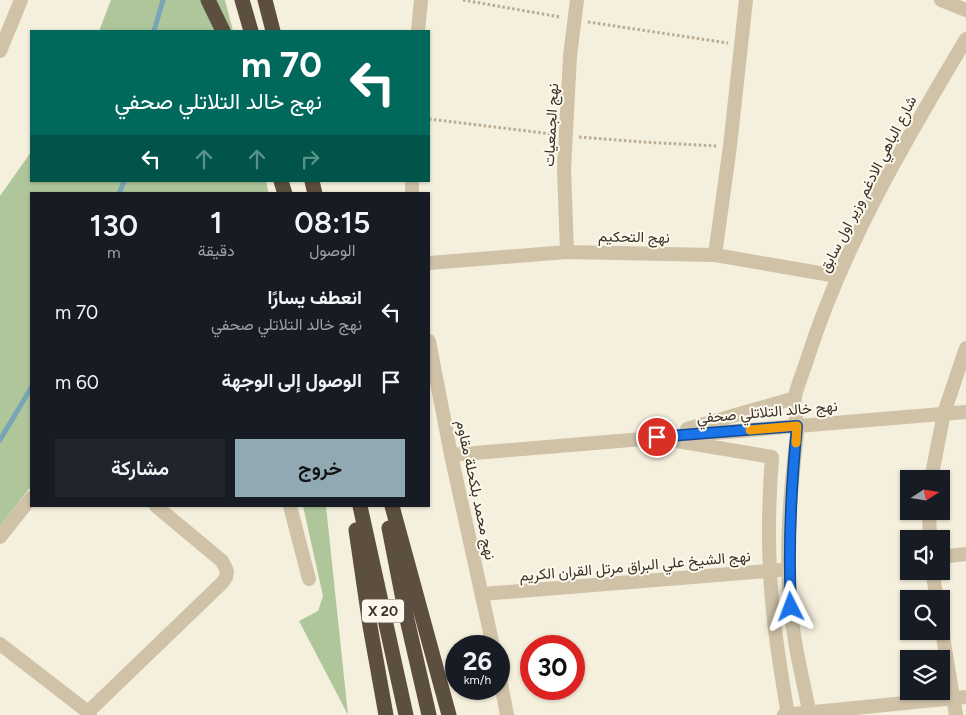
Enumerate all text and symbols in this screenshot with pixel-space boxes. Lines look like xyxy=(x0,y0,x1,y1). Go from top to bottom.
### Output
text: 70 m xyxy=(241,44,322,86)
icon: left xyxy=(340,50,405,115)
street label: نهج الجمعيات xyxy=(540,83,564,167)
text: نهج خالد التلاتلي صحفي xyxy=(115,88,322,115)
street label: شارع الباهي الادغم وزير اول سابق xyxy=(816,93,924,277)
icon: left xyxy=(137,145,165,173)
icon: ahead xyxy=(190,145,218,173)
icon: ahead xyxy=(243,145,271,173)
icon: right xyxy=(296,145,324,173)
text: 1 xyxy=(210,204,222,241)
text: 08:15 xyxy=(294,204,370,241)
text: 130 xyxy=(90,207,138,244)
street label: نهج التحكيم xyxy=(598,227,670,249)
text: دقيقة xyxy=(198,241,235,260)
text: الوصول xyxy=(309,241,355,260)
text: m xyxy=(107,243,121,262)
text: انعطف يسارًا xyxy=(268,286,362,309)
icon: left xyxy=(377,298,405,326)
text: 70 m xyxy=(55,301,98,324)
text: نهج خالد التلاتلي صحفي xyxy=(211,315,362,334)
icon: arrive xyxy=(377,368,405,396)
text: الوصول إلى الوجهة xyxy=(222,369,362,392)
text: 60 m xyxy=(55,371,99,394)
street label: نهج خالد التلاتلي صحفي xyxy=(696,397,839,431)
pin xyxy=(636,416,678,458)
street label: نهج محمد بلكحلة مقاوم xyxy=(450,418,500,562)
icon: arrive xyxy=(643,423,671,451)
button: مشاركة xyxy=(55,439,225,497)
button: خروج xyxy=(235,439,405,497)
north arrow xyxy=(900,470,950,520)
map controls xyxy=(900,470,950,700)
button: sound xyxy=(900,530,950,580)
street label: نهج الشيخ علي البراق مرتل القران الكريم xyxy=(519,547,752,589)
position arrow xyxy=(764,580,816,632)
button: search xyxy=(900,590,950,640)
road number: X 20 xyxy=(362,600,404,622)
speed limit sign: 30 xyxy=(520,635,585,700)
text: 26 xyxy=(463,646,492,676)
button: layers xyxy=(900,650,950,700)
text: km/h xyxy=(464,673,491,687)

